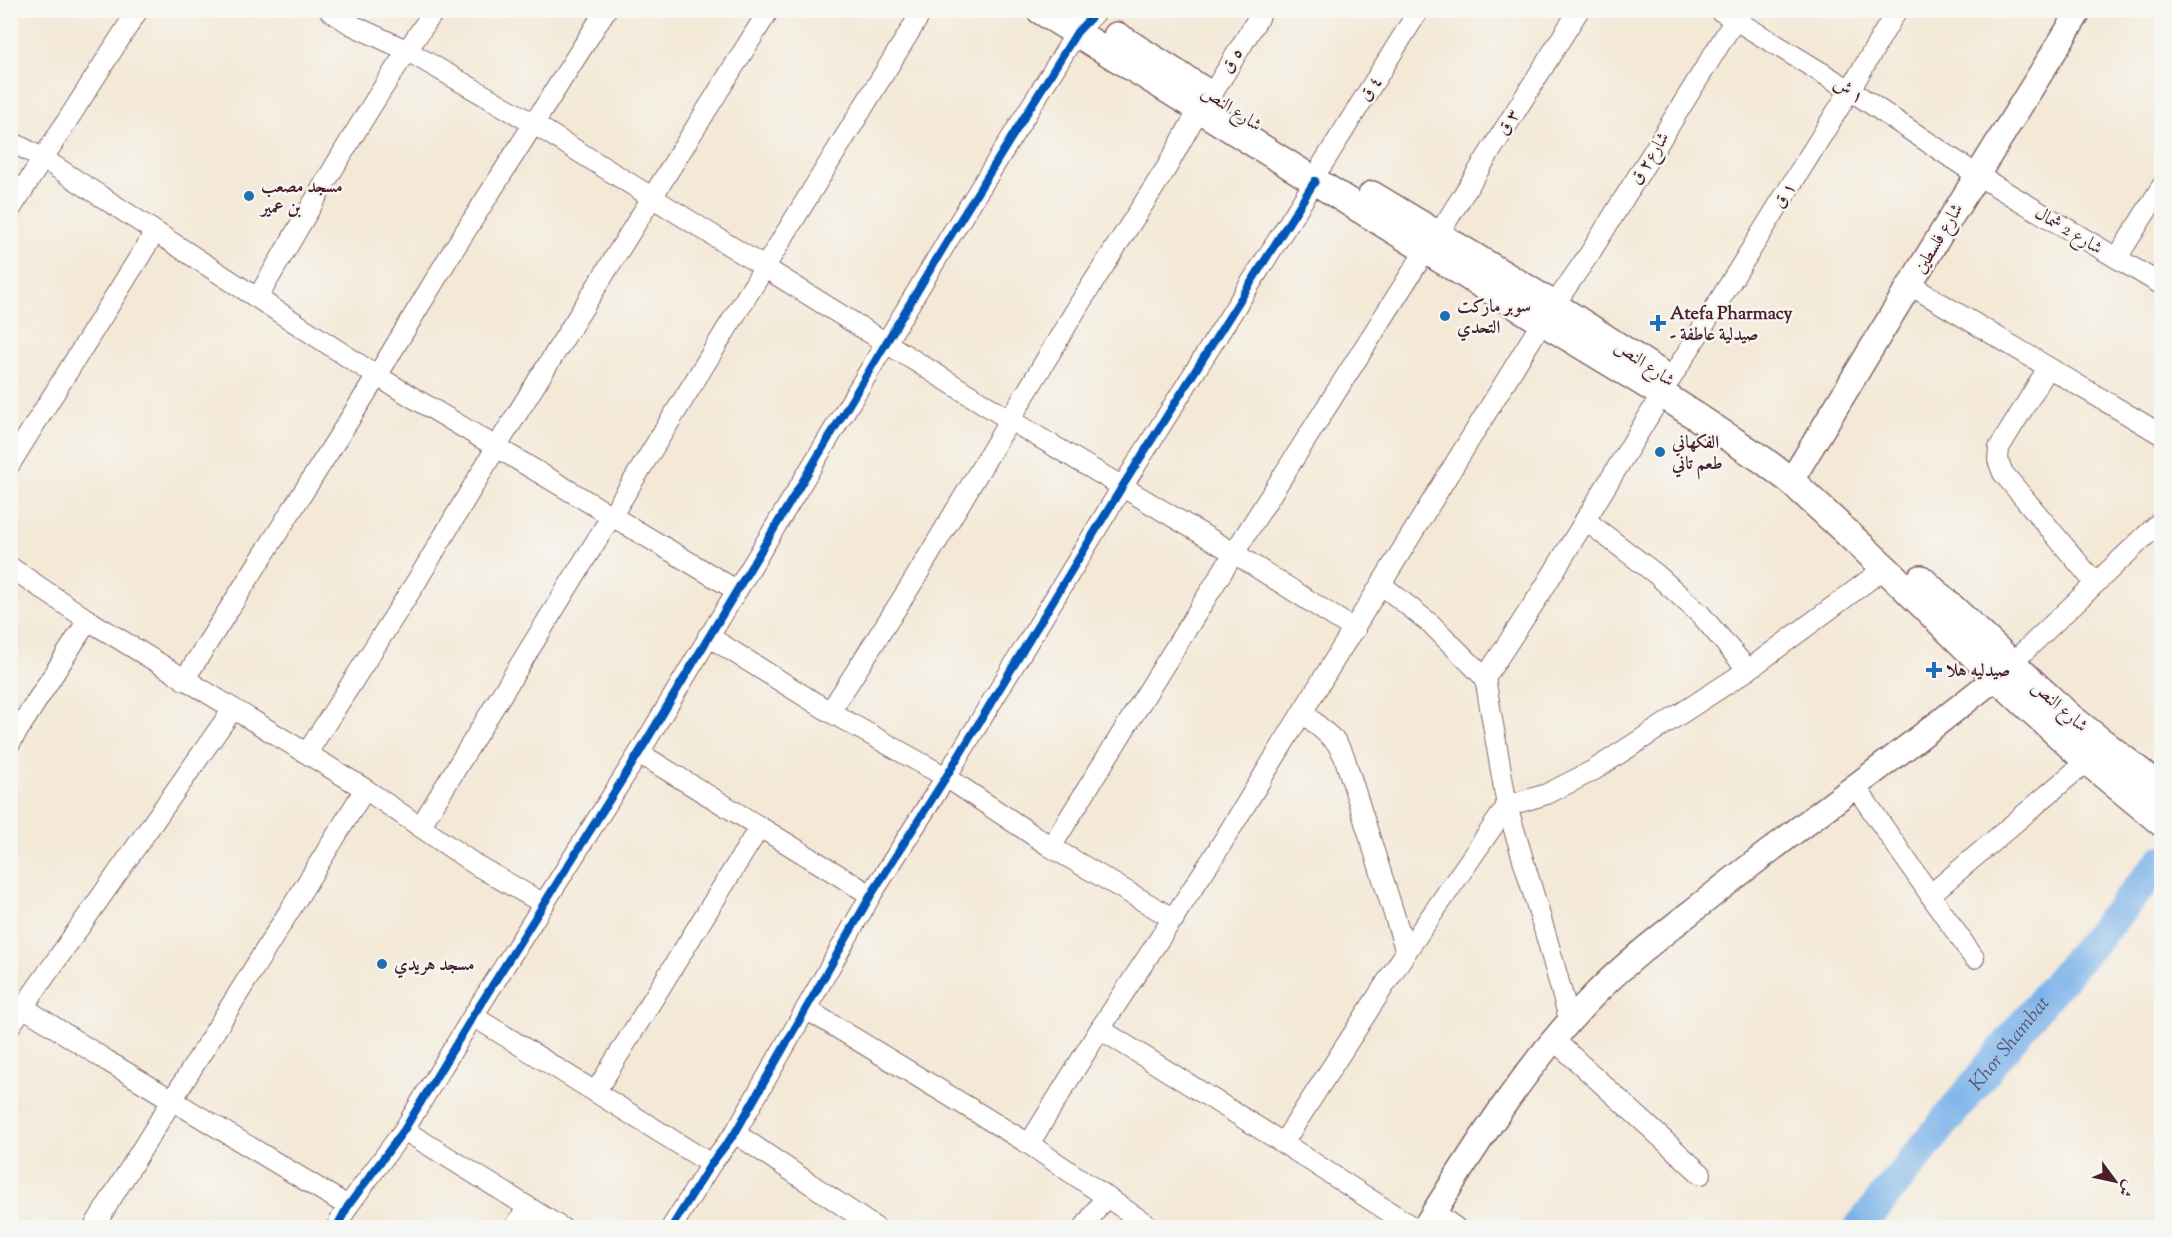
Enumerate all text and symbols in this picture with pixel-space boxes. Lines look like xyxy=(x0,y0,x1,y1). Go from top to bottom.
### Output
street label: ٥ ق xyxy=(1216,43,1252,79)
street label: ٤ ق xyxy=(1354,71,1390,107)
street label: ١ ش xyxy=(1827,72,1869,111)
street label: شارع النص xyxy=(1195,80,1266,139)
street label: ٣ ق xyxy=(1492,105,1528,141)
street label: شارع٢ ق xyxy=(1624,128,1677,191)
place label: مسجد مصعب بن عمير xyxy=(259,175,343,222)
street label: ١ ق xyxy=(1768,178,1804,214)
marker: مسجد مصعب بن عمير xyxy=(242,189,256,203)
street label: شارع فلسطين xyxy=(1909,199,1971,279)
street label: شارع 2 شمال xyxy=(2029,201,2107,262)
place label: سوبر ماركت التحدي xyxy=(1457,295,1531,342)
place label: Atefa Pharmacy - صيدلية عاطفة xyxy=(1670,302,1792,349)
marker: سوبر ماركت التحدي xyxy=(1438,309,1452,323)
marker: Atefa Pharmacy - صيدلية عاطفة xyxy=(1651,316,1665,330)
street label: شارع النص xyxy=(1609,335,1679,394)
place label: الفكهاني طعم تاني xyxy=(1671,431,1723,480)
marker: الفكهاني طعم تاني xyxy=(1653,445,1667,459)
place label: صيدليه هلا xyxy=(1946,659,2010,685)
marker: صيدليه هلا xyxy=(1927,663,1941,677)
street label: شارع النص xyxy=(2025,675,2093,740)
place label: مسجد هريدي xyxy=(394,953,474,979)
marker: مسجد هريدي xyxy=(375,957,389,971)
water label: Khor Shambat xyxy=(1963,991,2058,1098)
north arrow xyxy=(2085,1151,2145,1211)
text: ش xyxy=(2112,1175,2139,1201)

